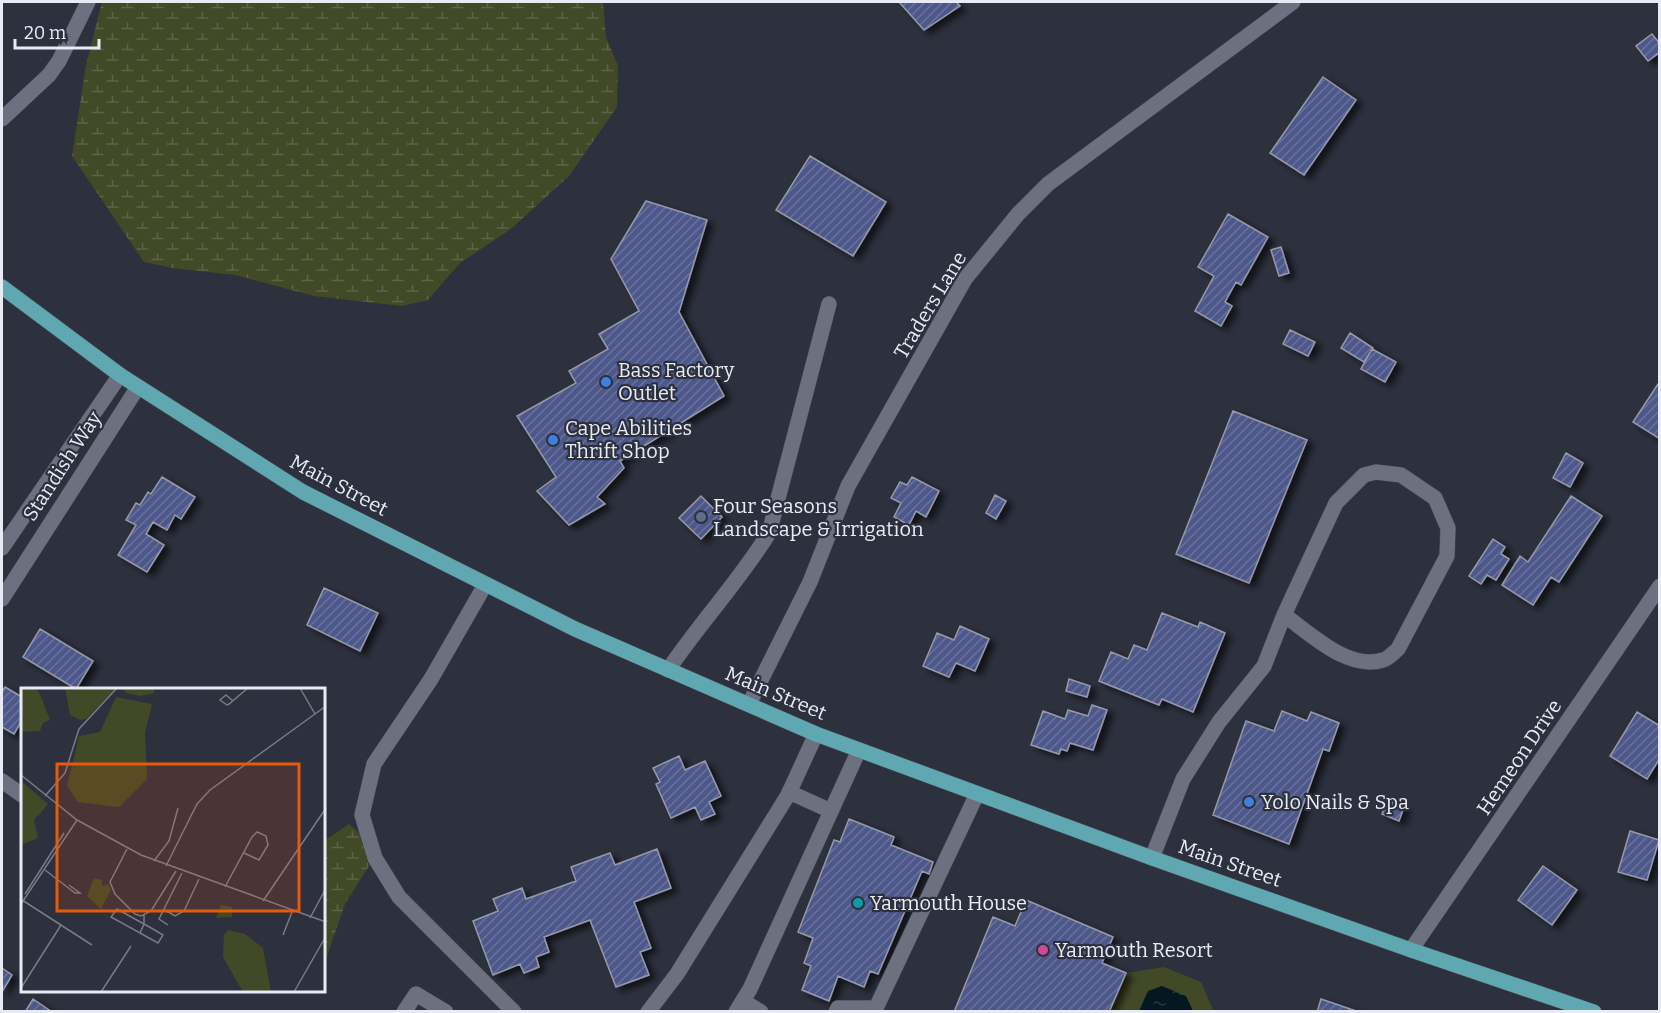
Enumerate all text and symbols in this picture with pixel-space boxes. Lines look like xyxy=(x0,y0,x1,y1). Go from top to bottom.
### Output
scale bar xyxy=(15,12,99,50)
text: 20 m xyxy=(24,22,66,44)
street label: Traders Lane xyxy=(889,247,971,363)
place label: Bass Factory Outlet xyxy=(618,358,735,405)
marker: Bass Factory Outlet xyxy=(599,375,613,389)
street label: Standish Way xyxy=(18,406,107,525)
place label: Cape Abilities Thrift Shop xyxy=(565,416,692,463)
marker: Cape Abilities Thrift Shop xyxy=(546,433,560,447)
street label: Main Street xyxy=(286,449,392,521)
place label: Four Seasons Landscape & Irrigation xyxy=(713,494,924,541)
marker: Four Seasons Landscape & Irrigation xyxy=(694,510,708,524)
street label: Main Street xyxy=(722,661,830,725)
inset map xyxy=(21,688,326,992)
street label: Hemeon Drive xyxy=(1472,695,1566,819)
place label: Yolo Nails & Spa xyxy=(1261,790,1409,814)
marker: Yolo Nails & Spa xyxy=(1242,795,1256,809)
street label: Main Street xyxy=(1175,834,1285,892)
place label: Yarmouth House xyxy=(870,891,1027,915)
marker: Yarmouth House xyxy=(851,896,865,910)
place label: Yarmouth Resort xyxy=(1055,938,1213,962)
marker: Yarmouth Resort xyxy=(1036,943,1050,957)

